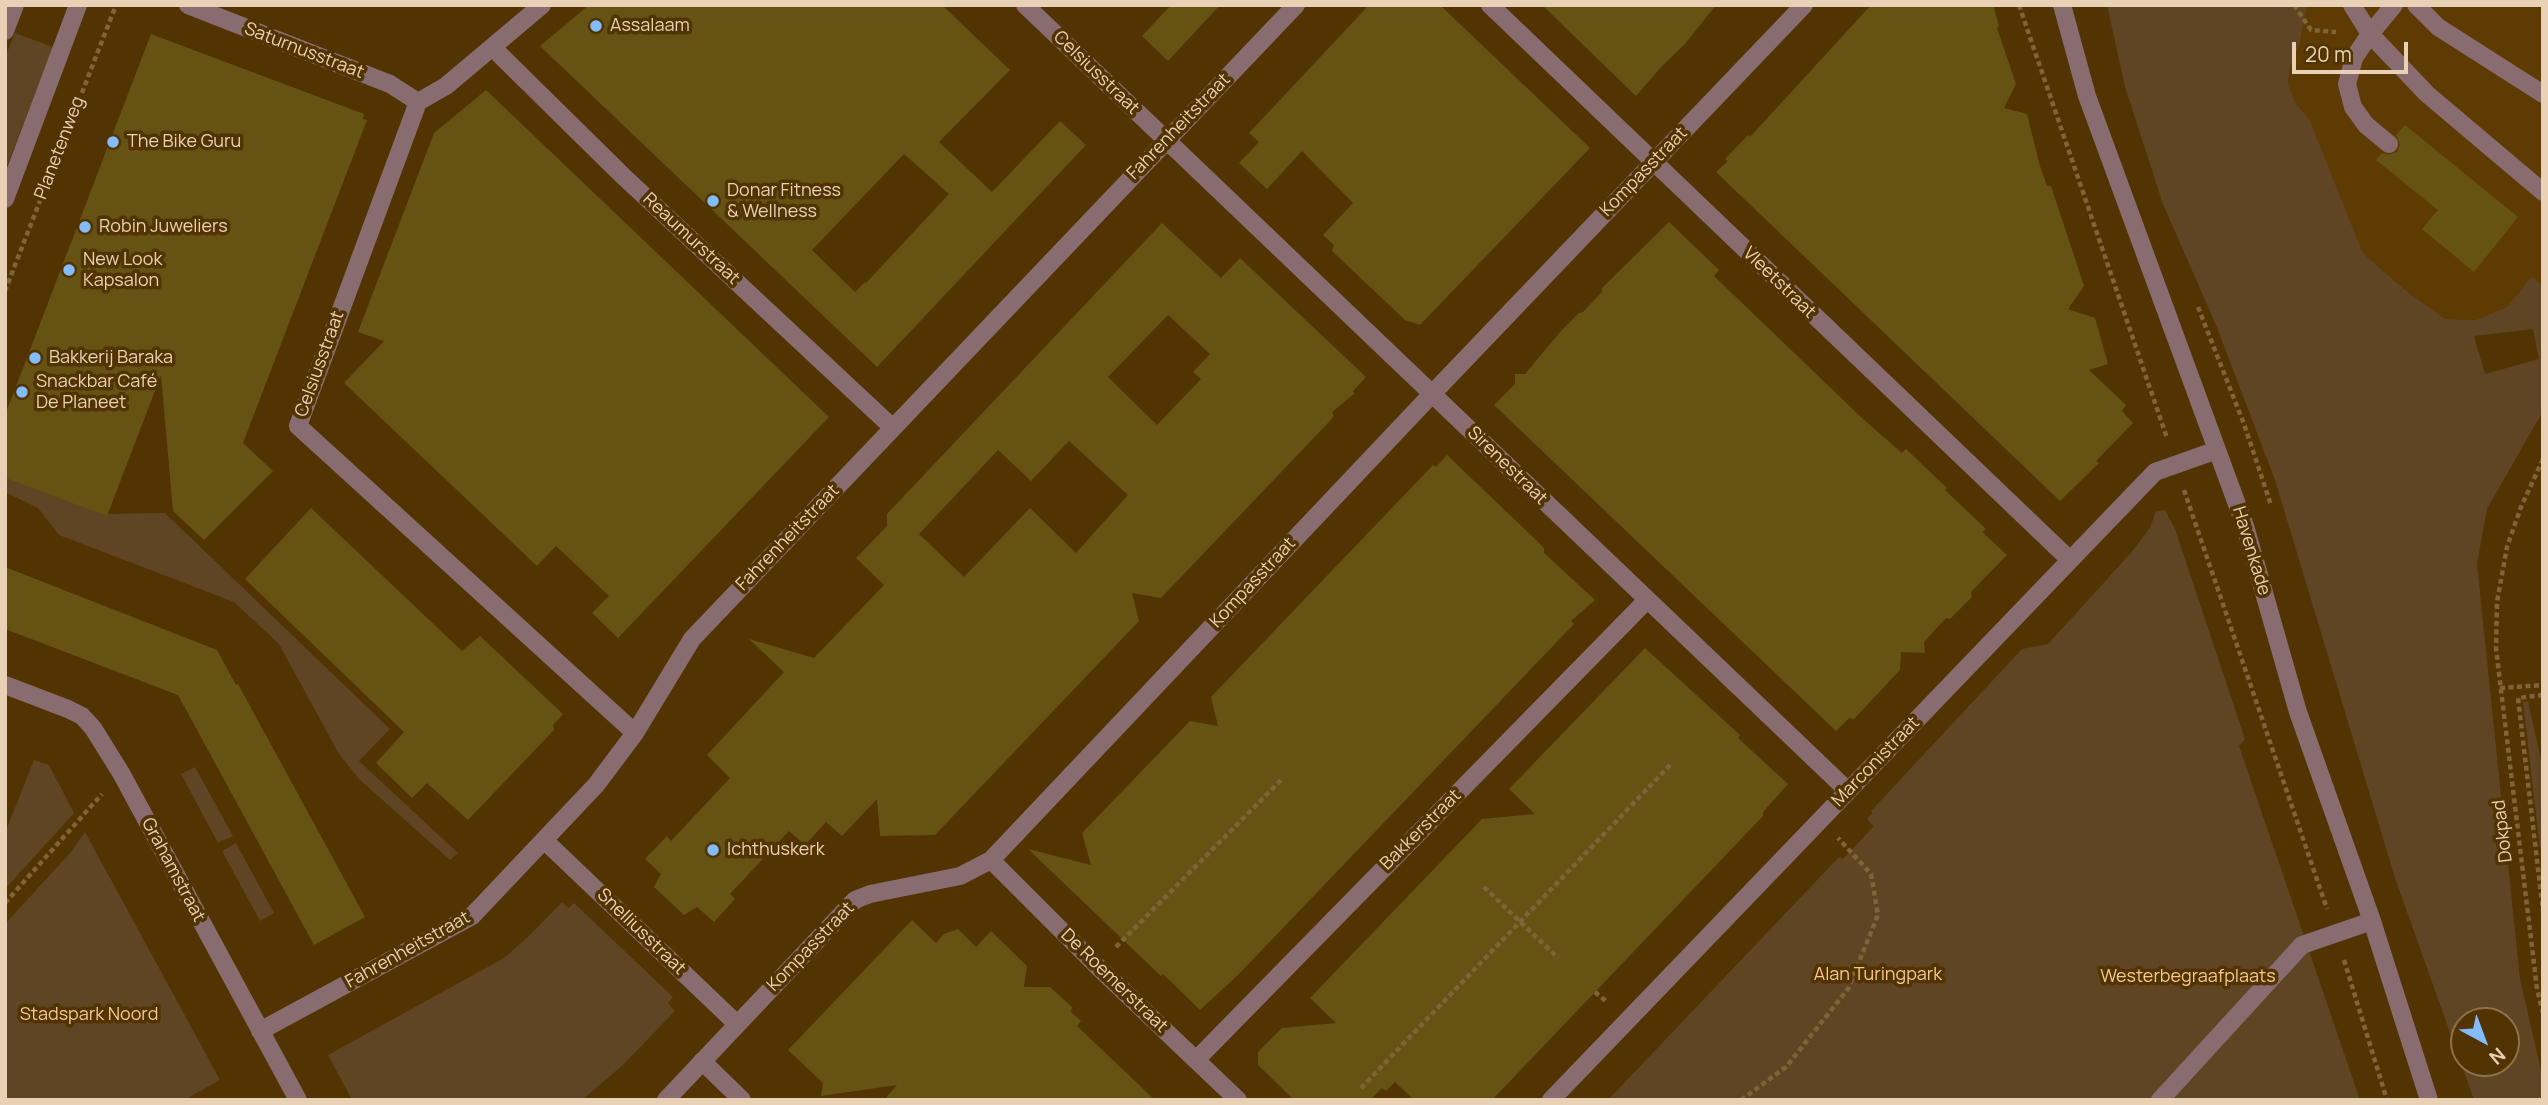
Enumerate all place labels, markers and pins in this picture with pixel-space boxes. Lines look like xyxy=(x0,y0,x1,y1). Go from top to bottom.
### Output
place label: Assalaam xyxy=(610,15,690,37)
marker: Assalaam xyxy=(588,18,604,34)
place label: The Bike Guru xyxy=(127,131,241,153)
marker: The Bike Guru xyxy=(105,134,121,150)
place label: Donar Fitness & Wellness xyxy=(727,180,841,222)
marker: Donar Fitness & Wellness xyxy=(705,193,721,209)
place label: Robin Juweliers xyxy=(99,216,228,238)
marker: Robin Juweliers xyxy=(77,219,93,235)
place label: New Look Kapsalon xyxy=(83,249,162,292)
marker: New Look Kapsalon xyxy=(61,262,77,278)
place label: Bakkerij Baraka xyxy=(49,347,173,369)
marker: Bakkerij Baraka xyxy=(27,350,43,366)
place label: Snackbar Café De Planeet xyxy=(36,371,157,414)
marker: Snackbar Café De Planeet xyxy=(14,384,30,400)
place label: Ichthuskerk xyxy=(727,839,825,861)
marker: Ichthuskerk xyxy=(705,842,721,858)

